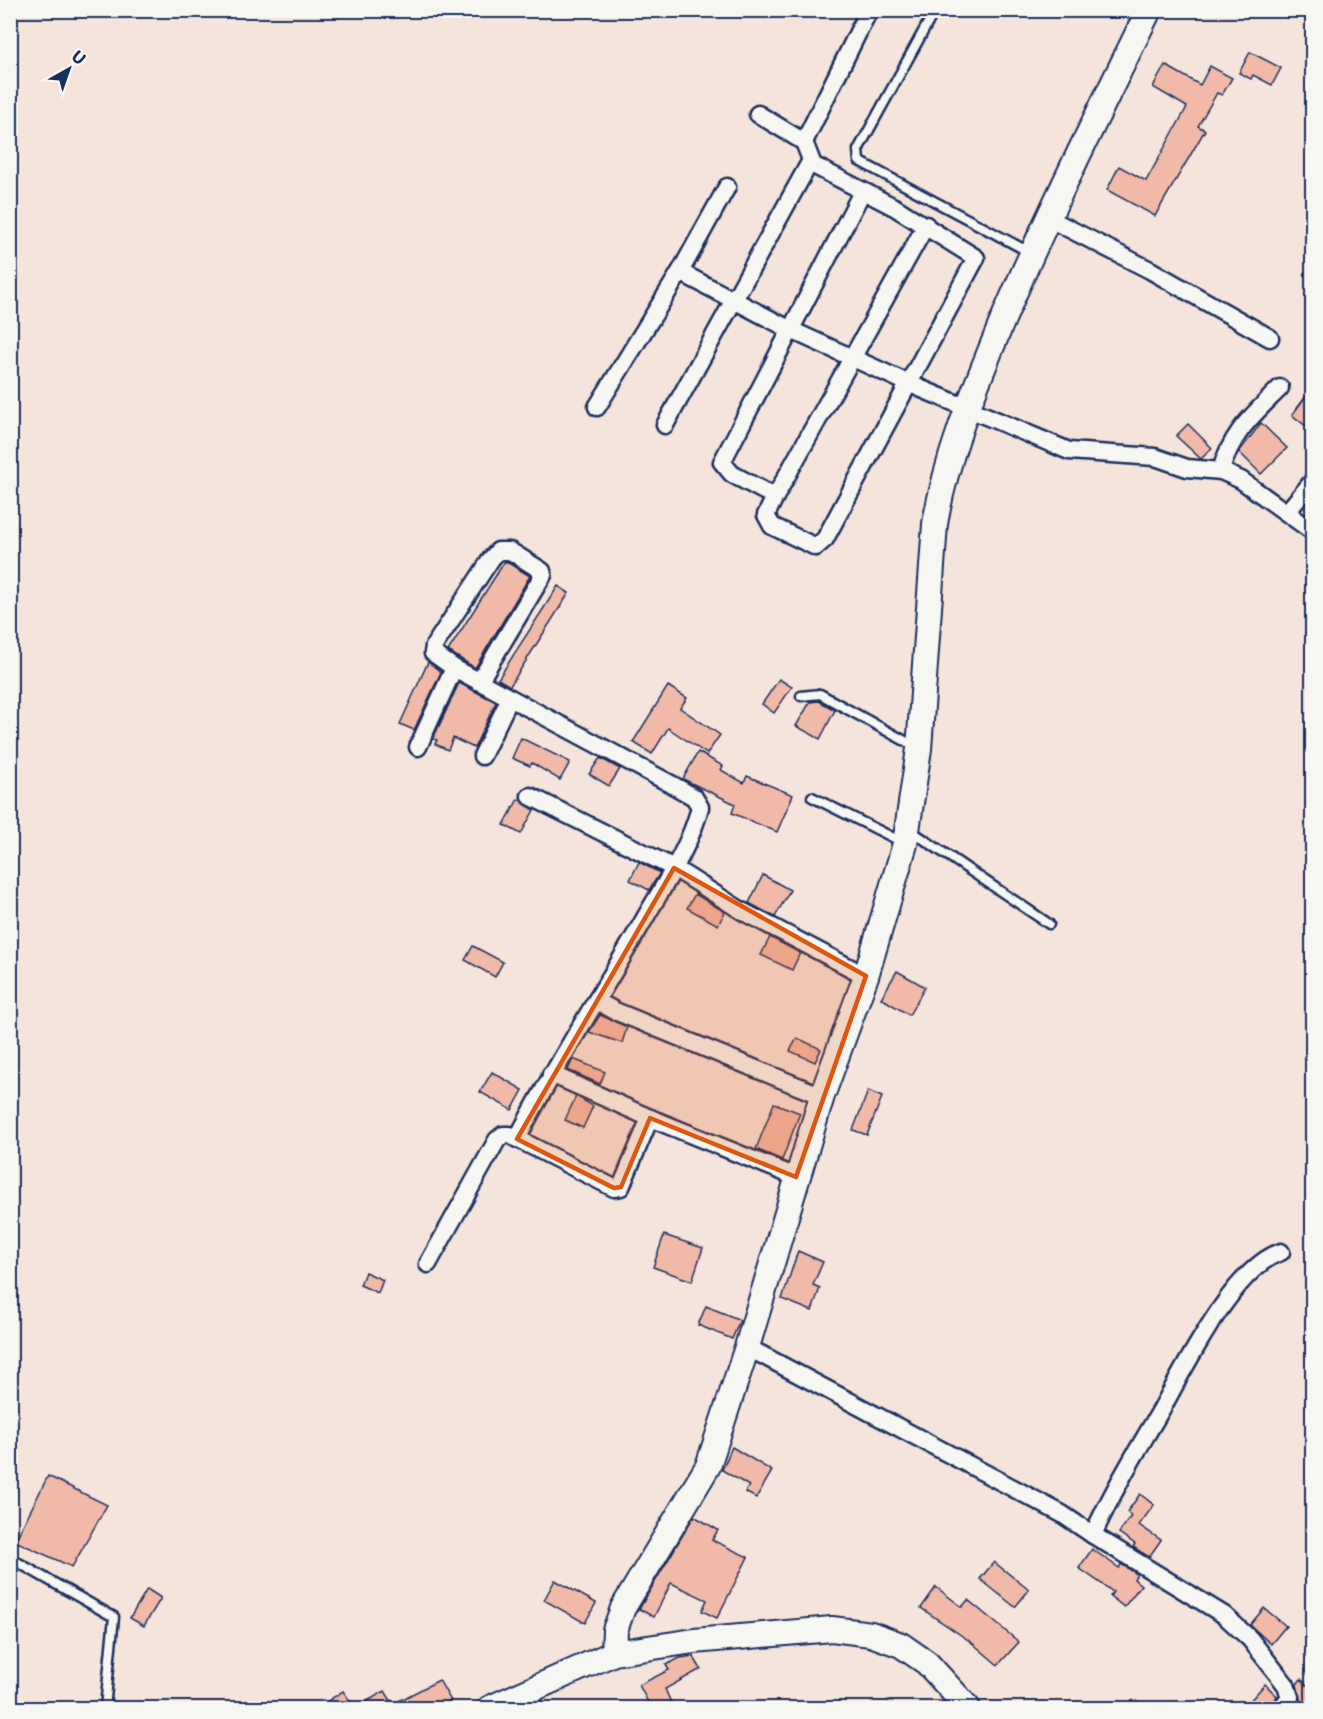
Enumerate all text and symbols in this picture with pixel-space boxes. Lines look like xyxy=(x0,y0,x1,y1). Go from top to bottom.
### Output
north arrow xyxy=(39,39,99,99)
text: U xyxy=(67,44,92,70)

